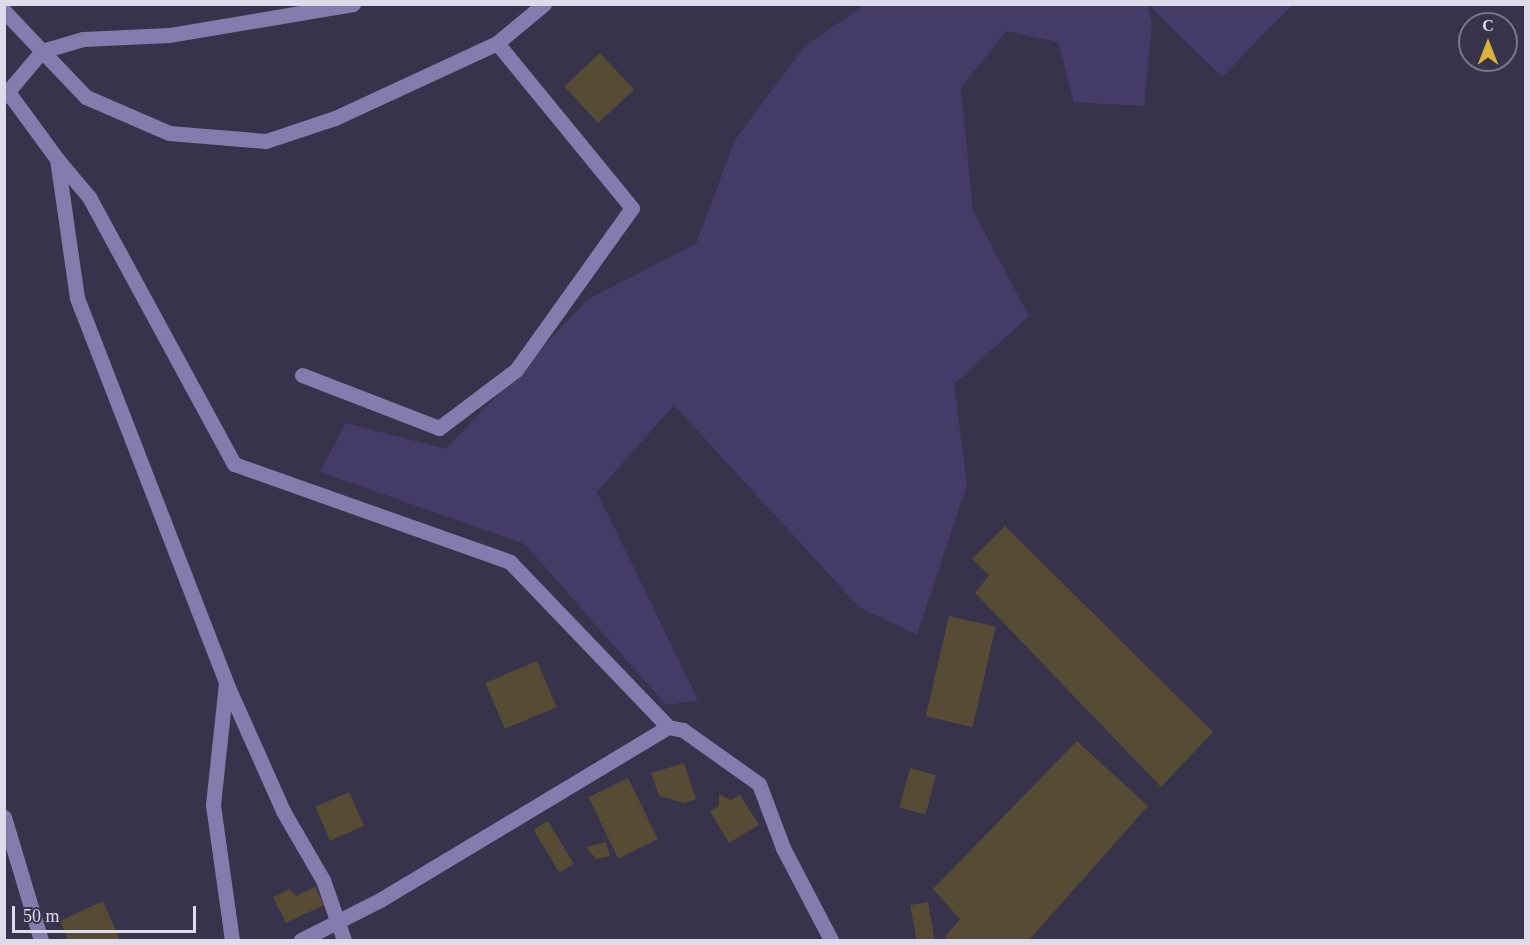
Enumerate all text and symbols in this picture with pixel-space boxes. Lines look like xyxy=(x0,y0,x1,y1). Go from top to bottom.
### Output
north arrow xyxy=(1458,12,1518,72)
text: С xyxy=(1482,17,1494,34)
scale bar xyxy=(15,894,200,932)
text: 50 m xyxy=(23,906,60,926)

